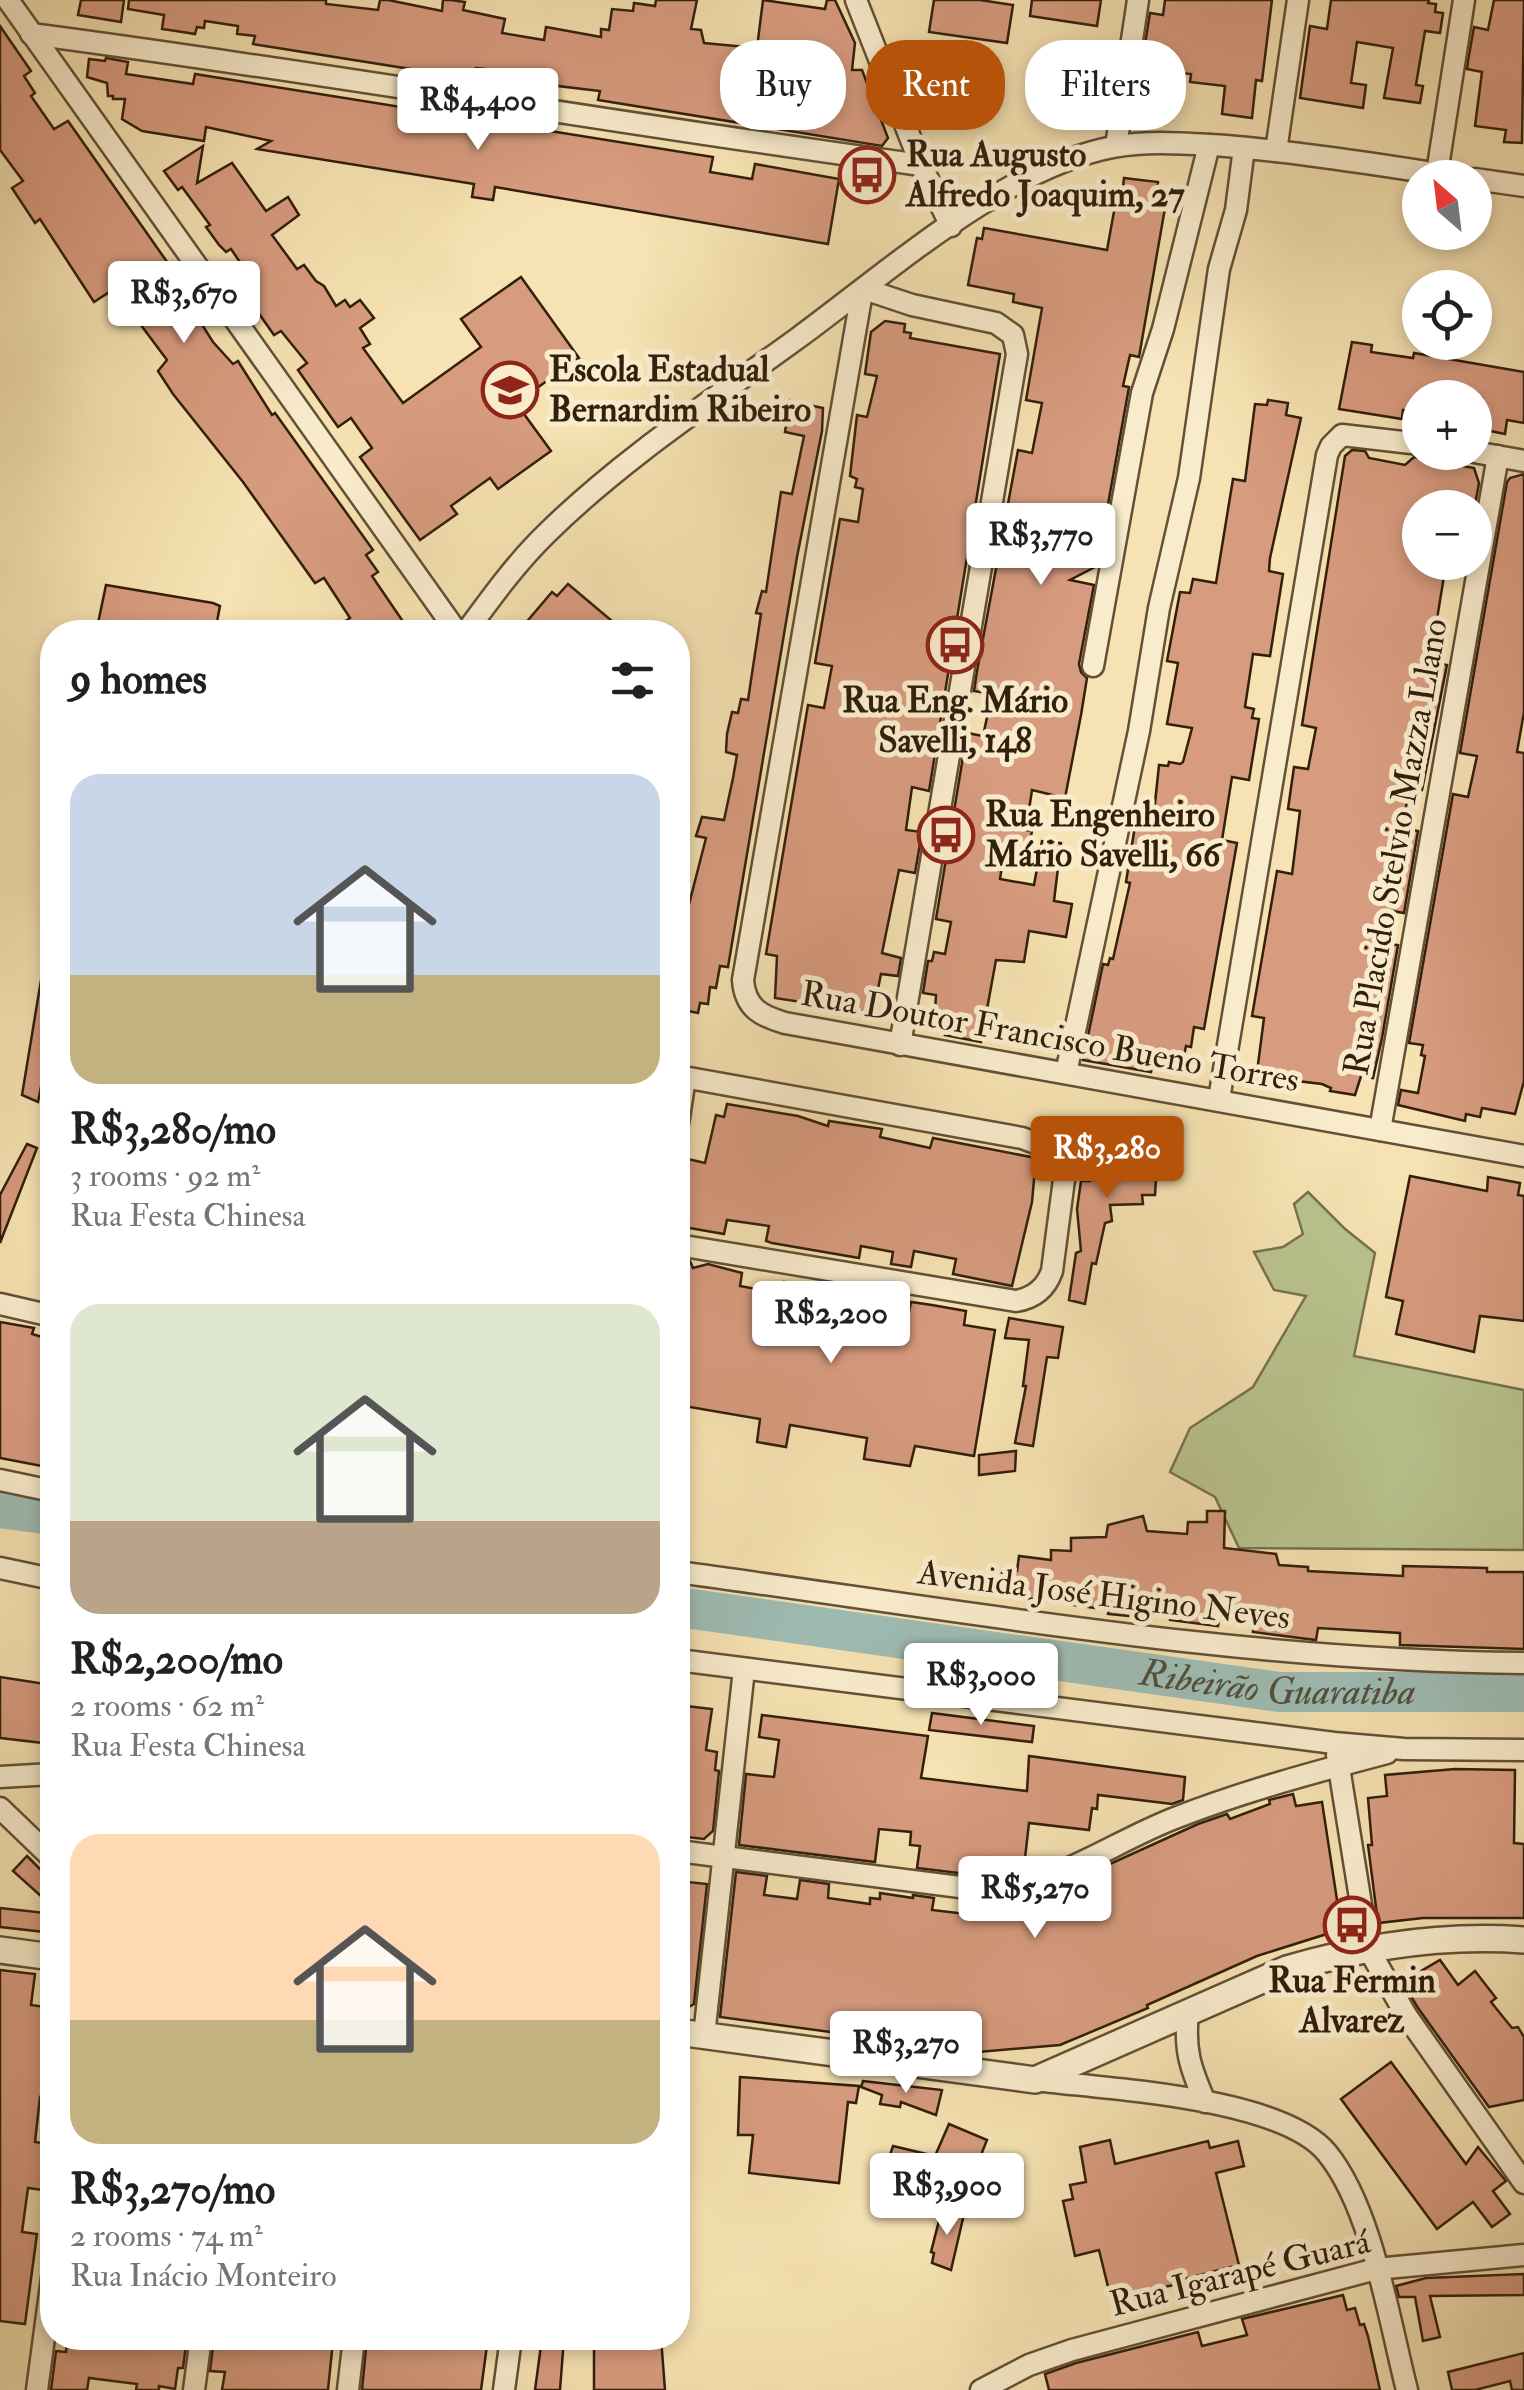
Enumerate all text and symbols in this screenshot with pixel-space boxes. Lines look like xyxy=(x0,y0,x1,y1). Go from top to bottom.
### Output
chip: Buy xyxy=(720,40,846,130)
chip: Rent xyxy=(866,40,1005,130)
chip: Filters xyxy=(1025,40,1186,130)
pin: R$4,400 xyxy=(386,68,570,153)
text: R$4,400 xyxy=(419,80,537,120)
place label: Rua Augusto Alfredo Joaquim, 27 xyxy=(904,133,1185,218)
bus stop icon: Rua Augusto Alfredo Joaquim, 27 xyxy=(837,145,897,205)
north arrow xyxy=(1402,160,1492,250)
map controls xyxy=(1402,160,1492,580)
pin: R$3,670 xyxy=(92,261,276,346)
button: locate xyxy=(1402,270,1492,360)
text: R$3,670 xyxy=(130,273,238,313)
place label: Escola Estadual Bernardim Ribeiro xyxy=(549,348,811,432)
school or university icon: Escola Estadual Bernardim Ribeiro xyxy=(480,360,540,420)
button: + xyxy=(1402,380,1492,470)
button: − xyxy=(1402,490,1492,580)
pin: R$3,770 xyxy=(949,503,1133,588)
text: R$3,770 xyxy=(988,515,1094,555)
bus stop icon: Rua Eng. Mário Savelli, 148 xyxy=(925,615,985,675)
street label: Rua Placido Stelvio Mazza Llano xyxy=(1334,615,1458,1079)
icon: filters xyxy=(605,653,660,708)
text: 9 homes xyxy=(70,654,207,706)
place label: Rua Eng. Mário Savelli, 148 xyxy=(842,679,1068,763)
place label: Rua Engenheiro Mário Savelli, 66 xyxy=(984,793,1223,877)
bus stop icon: Rua Engenheiro Mário Savelli, 66 xyxy=(916,805,976,865)
icon: home xyxy=(275,839,455,1019)
street label: Rua Doutor Francisco Bueno Torres xyxy=(797,971,1303,1103)
text: R$3,280/mo xyxy=(70,1104,276,1156)
pin: R$3,280 xyxy=(1015,1116,1199,1201)
text: R$3,280 xyxy=(1053,1128,1161,1168)
text: 3 rooms · 92 m² xyxy=(70,1156,260,1196)
text: Rua Festa Chinesa xyxy=(70,1196,306,1236)
pin: R$2,200 xyxy=(739,1281,923,1366)
text: R$2,200 xyxy=(774,1293,888,1333)
icon: home xyxy=(275,1369,455,1549)
street label: Avenida José Higino Neves xyxy=(914,1550,1293,1640)
text: R$2,200/mo xyxy=(70,1634,283,1686)
pin: R$3,000 xyxy=(889,1643,1073,1728)
water label: Ribeirão Guaratiba xyxy=(1136,1648,1416,1716)
text: R$3,000 xyxy=(926,1655,1036,1695)
text: 2 rooms · 62 m² xyxy=(70,1686,264,1726)
text: Rua Festa Chinesa xyxy=(70,1726,306,1766)
pin: R$5,270 xyxy=(943,1856,1127,1941)
text: R$5,270 xyxy=(980,1868,1090,1908)
bus stop icon: Rua Fermin Alvarez xyxy=(1322,1895,1382,1955)
icon: home xyxy=(275,1899,455,2079)
place label: Rua Fermin Alvarez xyxy=(1268,1959,1436,2043)
pin: R$3,270 xyxy=(814,2011,998,2096)
text: R$3,270 xyxy=(852,2023,960,2063)
pin: R$3,900 xyxy=(855,2153,1039,2238)
text: R$3,270/mo xyxy=(70,2164,275,2216)
text: R$3,900 xyxy=(892,2165,1002,2205)
text: 2 rooms · 74 m² xyxy=(70,2216,263,2256)
street label: Rua Igarapé Guará xyxy=(1105,2219,1375,2327)
text: Rua Inácio Monteiro xyxy=(70,2256,337,2296)

